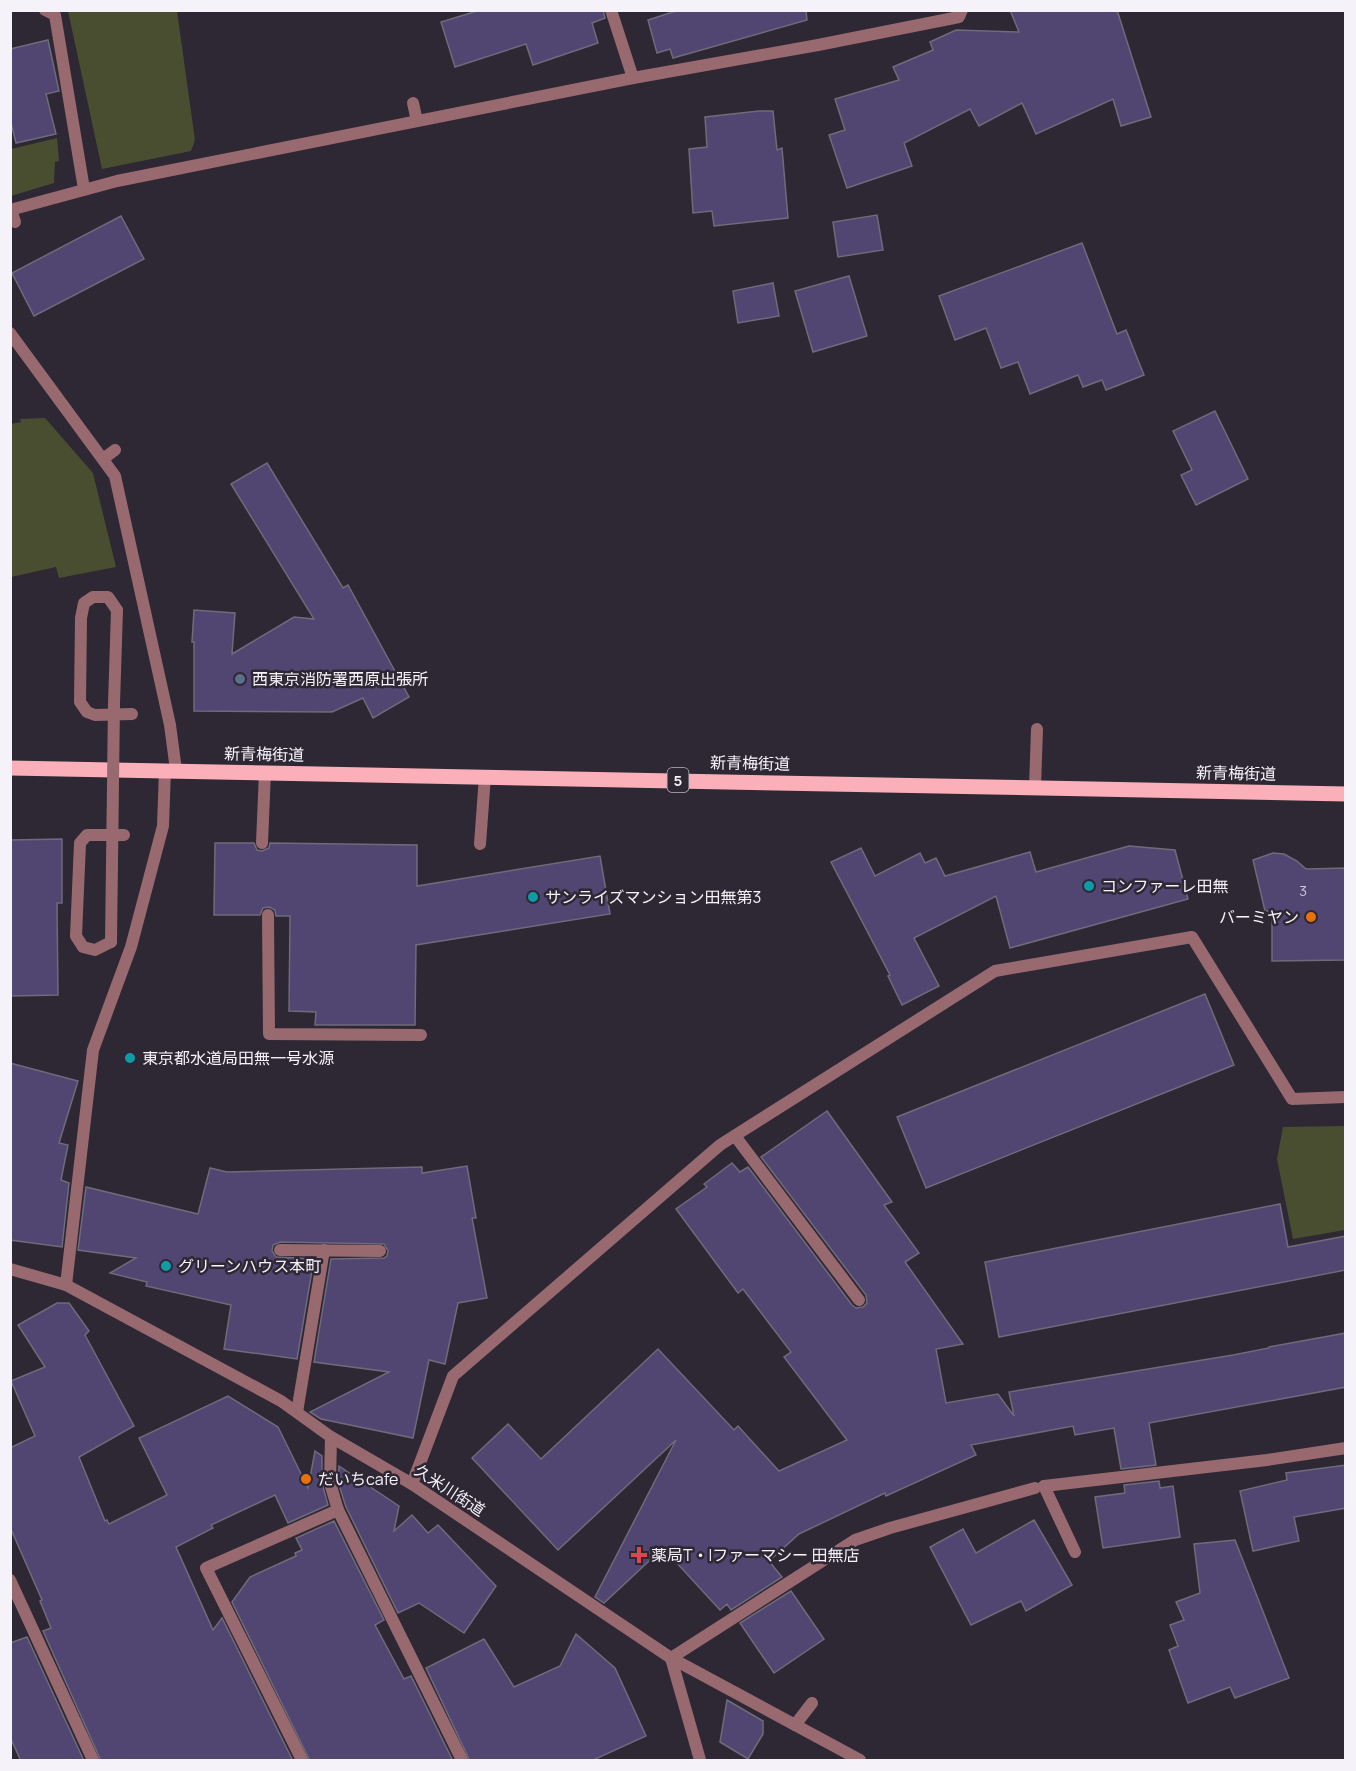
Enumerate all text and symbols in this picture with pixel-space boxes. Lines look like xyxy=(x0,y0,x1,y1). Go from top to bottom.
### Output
place label: 西東京消防署西原出張所 xyxy=(252,668,428,690)
marker: 西東京消防署西原出張所 xyxy=(233,672,247,686)
street label: 新青梅街道 xyxy=(224,742,304,766)
street label: 新青梅街道 xyxy=(710,751,790,775)
street label: 新青梅街道 xyxy=(1196,761,1276,785)
road number: 5 xyxy=(668,768,688,792)
place label: コンファーレ田無 xyxy=(1101,875,1229,897)
marker: コンファーレ田無 xyxy=(1082,879,1096,893)
house number: 3 xyxy=(1299,881,1307,900)
place label: サンライズマンション田無第3 xyxy=(545,886,761,908)
marker: サンライズマンション田無第3 xyxy=(526,890,540,904)
place label: バーミヤン xyxy=(1219,906,1299,928)
marker: バーミヤン xyxy=(1304,910,1318,924)
place label: 東京都水道局田無一号水源 xyxy=(142,1047,334,1069)
marker: 東京都水道局田無一号水源 xyxy=(123,1051,137,1065)
place label: グリーンハウス本町 xyxy=(178,1255,321,1277)
marker: グリーンハウス本町 xyxy=(159,1259,173,1273)
street label: 久米川街道 xyxy=(410,1459,490,1521)
place label: だいちcafe xyxy=(318,1468,398,1490)
marker: だいちcafe xyxy=(299,1472,313,1486)
place label: 薬局T・Iファーマシー 田無店 xyxy=(651,1544,859,1566)
marker: 薬局T・Iファーマシー 田無店 xyxy=(632,1548,646,1562)

